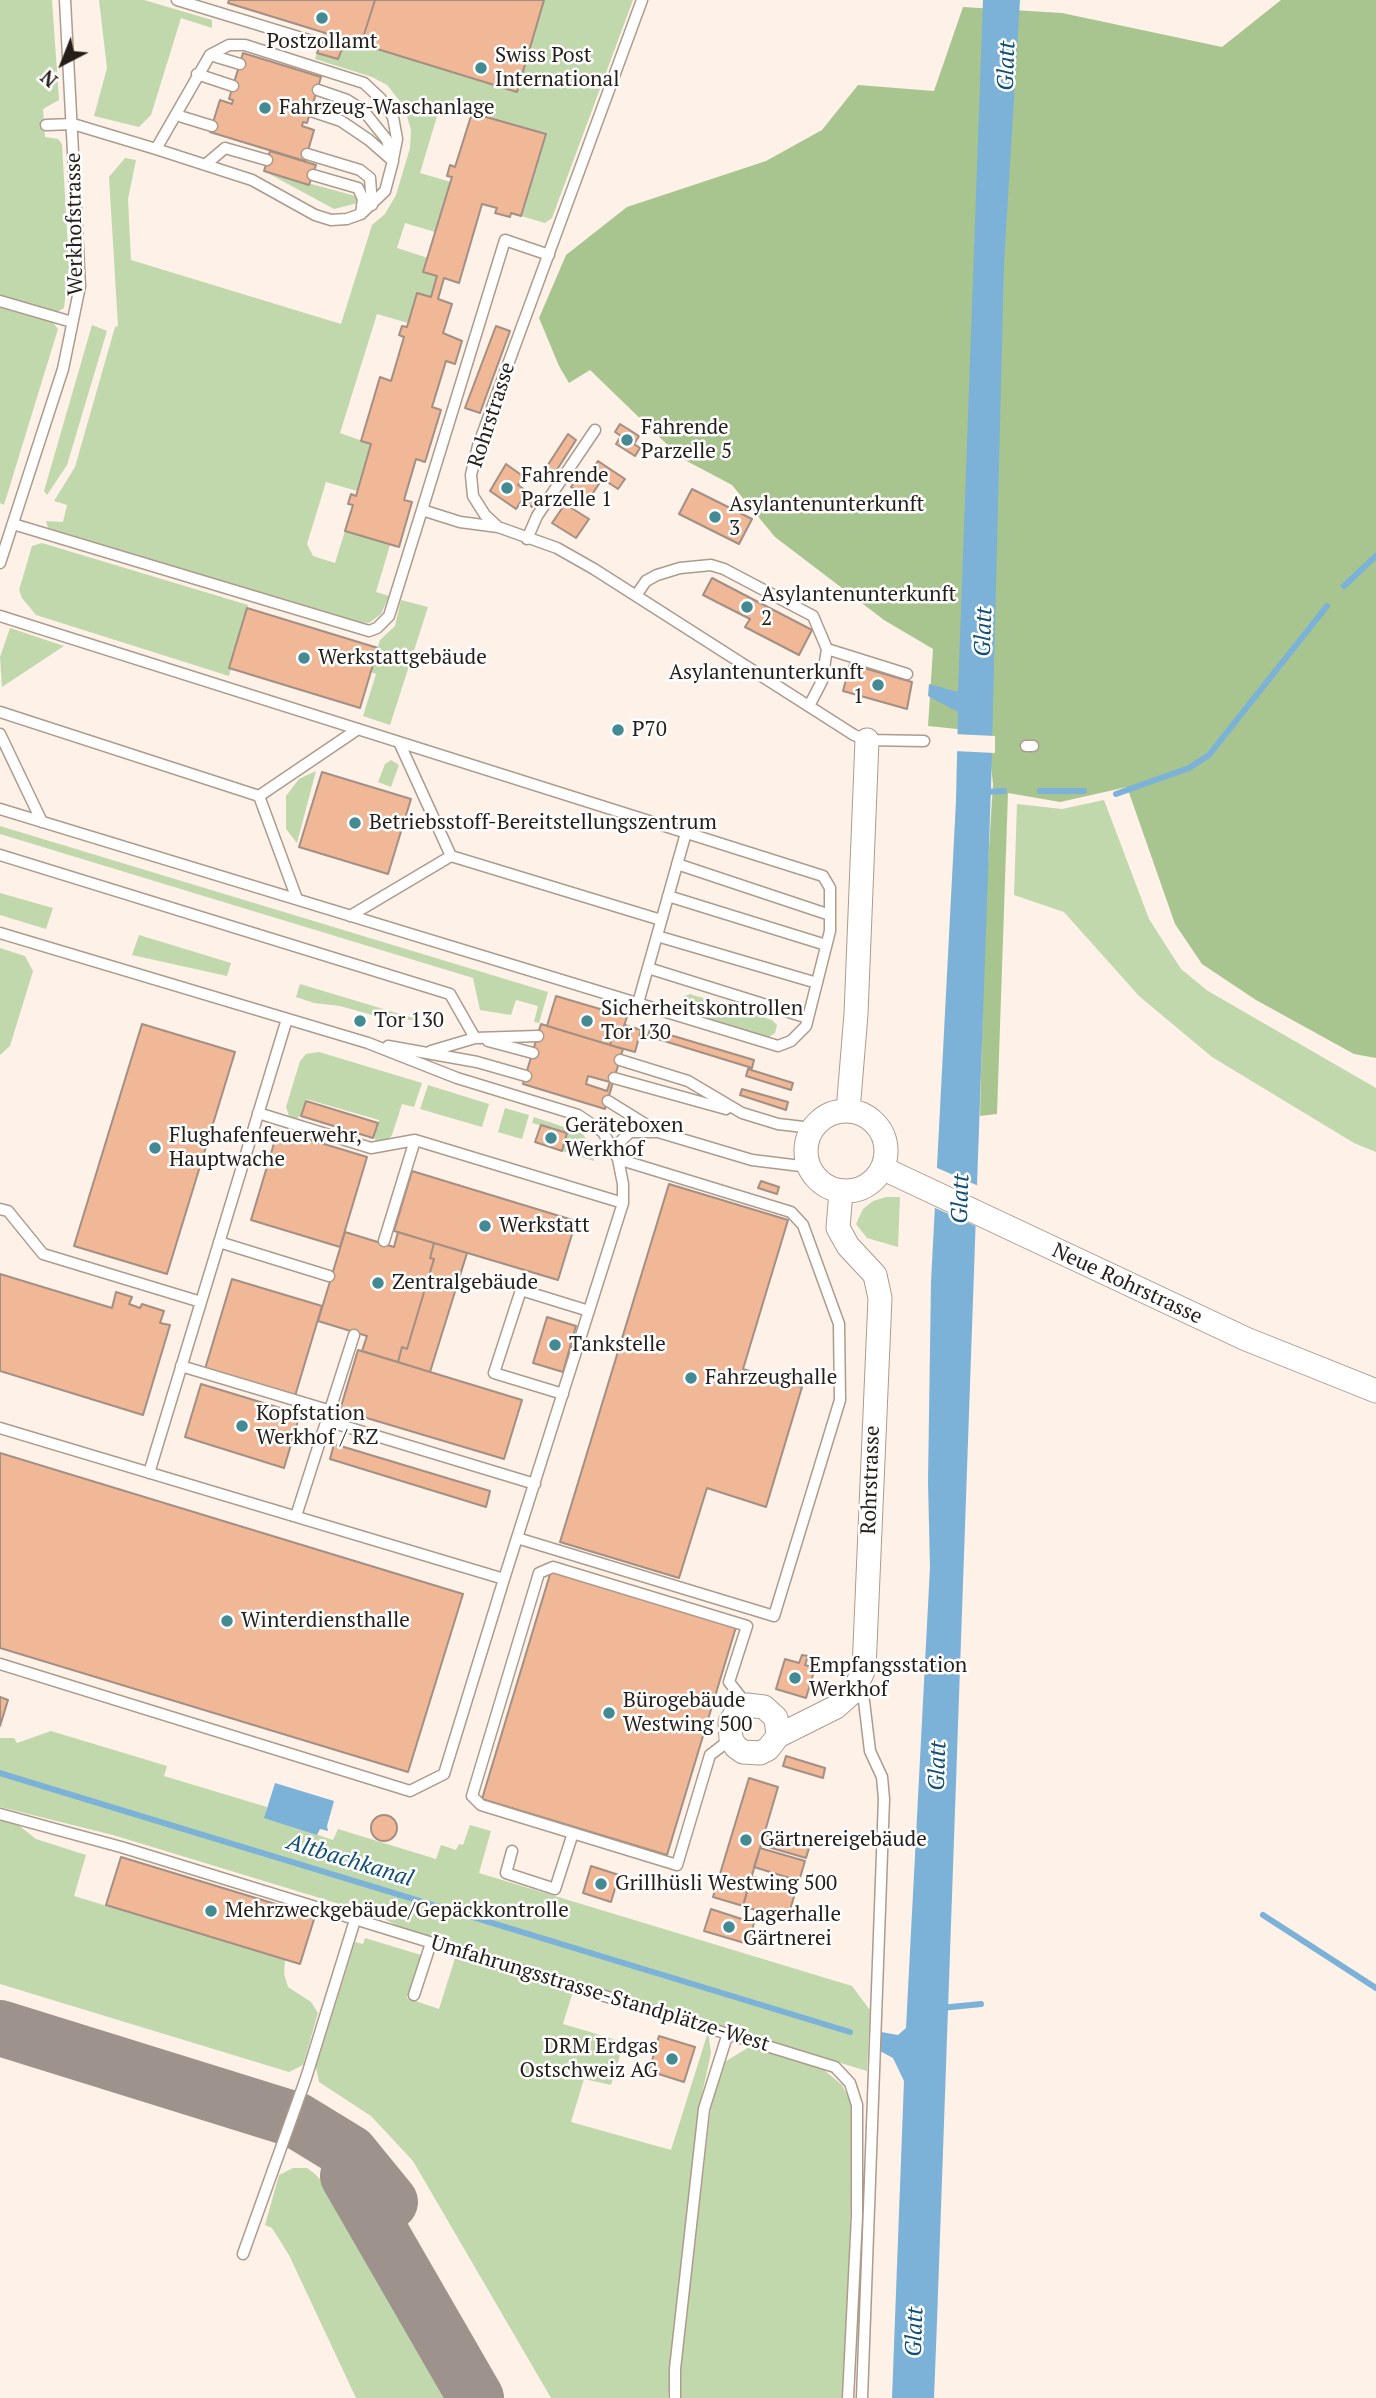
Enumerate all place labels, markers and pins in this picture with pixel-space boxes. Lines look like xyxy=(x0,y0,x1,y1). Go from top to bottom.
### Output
marker: Postzollamt xyxy=(314,10,330,26)
place label: Postzollamt xyxy=(266,29,378,55)
place label: Swiss Post International xyxy=(495,43,619,93)
marker: Swiss Post International xyxy=(473,60,489,76)
place label: Fahrzeug-Waschanlage xyxy=(279,95,495,121)
marker: Fahrzeug-Waschanlage xyxy=(257,100,273,116)
place label: Fahrende Parzelle 5 xyxy=(641,415,732,465)
marker: Fahrende Parzelle 5 xyxy=(619,432,635,448)
place label: Fahrende Parzelle 1 xyxy=(521,463,612,513)
marker: Fahrende Parzelle 1 xyxy=(499,480,515,496)
place label: Asylantenunterkunft 3 xyxy=(729,492,924,542)
marker: Asylantenunterkunft 3 xyxy=(707,509,723,525)
place label: Asylantenunterkunft 2 xyxy=(761,582,956,632)
marker: Asylantenunterkunft 2 xyxy=(739,599,755,615)
place label: Werkstattgebäude xyxy=(318,645,487,671)
marker: Werkstattgebäude xyxy=(296,650,312,666)
place label: Asylantenunterkunft 1 xyxy=(669,660,864,710)
marker: Asylantenunterkunft 1 xyxy=(870,677,886,693)
place label: P70 xyxy=(632,717,667,743)
marker: P70 xyxy=(610,722,626,738)
place label: Betriebsstoff-Bereitstellungszentrum xyxy=(369,810,717,836)
marker: Betriebsstoff-Bereitstellungszentrum xyxy=(347,815,363,831)
place label: Sicherheitskontrollen Tor 130 xyxy=(601,996,803,1046)
place label: Tor 130 xyxy=(374,1008,444,1034)
marker: Tor 130 xyxy=(352,1013,368,1029)
marker: Sicherheitskontrollen Tor 130 xyxy=(579,1013,595,1029)
place label: Geräteboxen Werkhof xyxy=(565,1113,684,1163)
place label: Flughafenfeuerwehr, Hauptwache xyxy=(169,1123,362,1173)
marker: Geräteboxen Werkhof xyxy=(543,1130,559,1146)
marker: Flughafenfeuerwehr, Hauptwache xyxy=(147,1140,163,1156)
place label: Werkstatt xyxy=(499,1213,590,1239)
marker: Werkstatt xyxy=(477,1218,493,1234)
place label: Zentralgebäude xyxy=(392,1270,538,1296)
marker: Zentralgebäude xyxy=(370,1275,386,1291)
place label: Tankstelle xyxy=(569,1332,666,1358)
marker: Tankstelle xyxy=(547,1337,563,1353)
place label: Fahrzeughalle xyxy=(705,1365,837,1391)
marker: Fahrzeughalle xyxy=(683,1370,699,1386)
place label: Kopfstation Werkhof / RZ xyxy=(256,1401,378,1451)
marker: Kopfstation Werkhof / RZ xyxy=(234,1418,250,1434)
place label: Winterdiensthalle xyxy=(241,1608,410,1634)
marker: Winterdiensthalle xyxy=(219,1613,235,1629)
place label: Empfangsstation Werkhof xyxy=(809,1653,967,1703)
marker: Empfangsstation Werkhof xyxy=(787,1670,803,1686)
place label: Bürogebäude Westwing 500 xyxy=(623,1688,753,1738)
marker: Bürogebäude Westwing 500 xyxy=(601,1705,617,1721)
place label: Gärtnereigebäude xyxy=(760,1827,927,1853)
marker: Gärtnereigebäude xyxy=(738,1832,754,1848)
place label: Grillhüsli Westwing 500 xyxy=(615,1871,837,1897)
marker: Grillhüsli Westwing 500 xyxy=(593,1876,609,1892)
place label: Mehrzweckgebäude/Gepäckkontrolle xyxy=(225,1898,569,1924)
place label: Lagerhalle Gärtnerei xyxy=(743,1902,841,1952)
marker: Mehrzweckgebäude/Gepäckkontrolle xyxy=(203,1903,219,1919)
marker: Lagerhalle Gärtnerei xyxy=(721,1919,737,1935)
place label: DRM Erdgas Ostschweiz AG xyxy=(519,2034,658,2084)
marker: DRM Erdgas Ostschweiz AG xyxy=(664,2051,680,2067)

